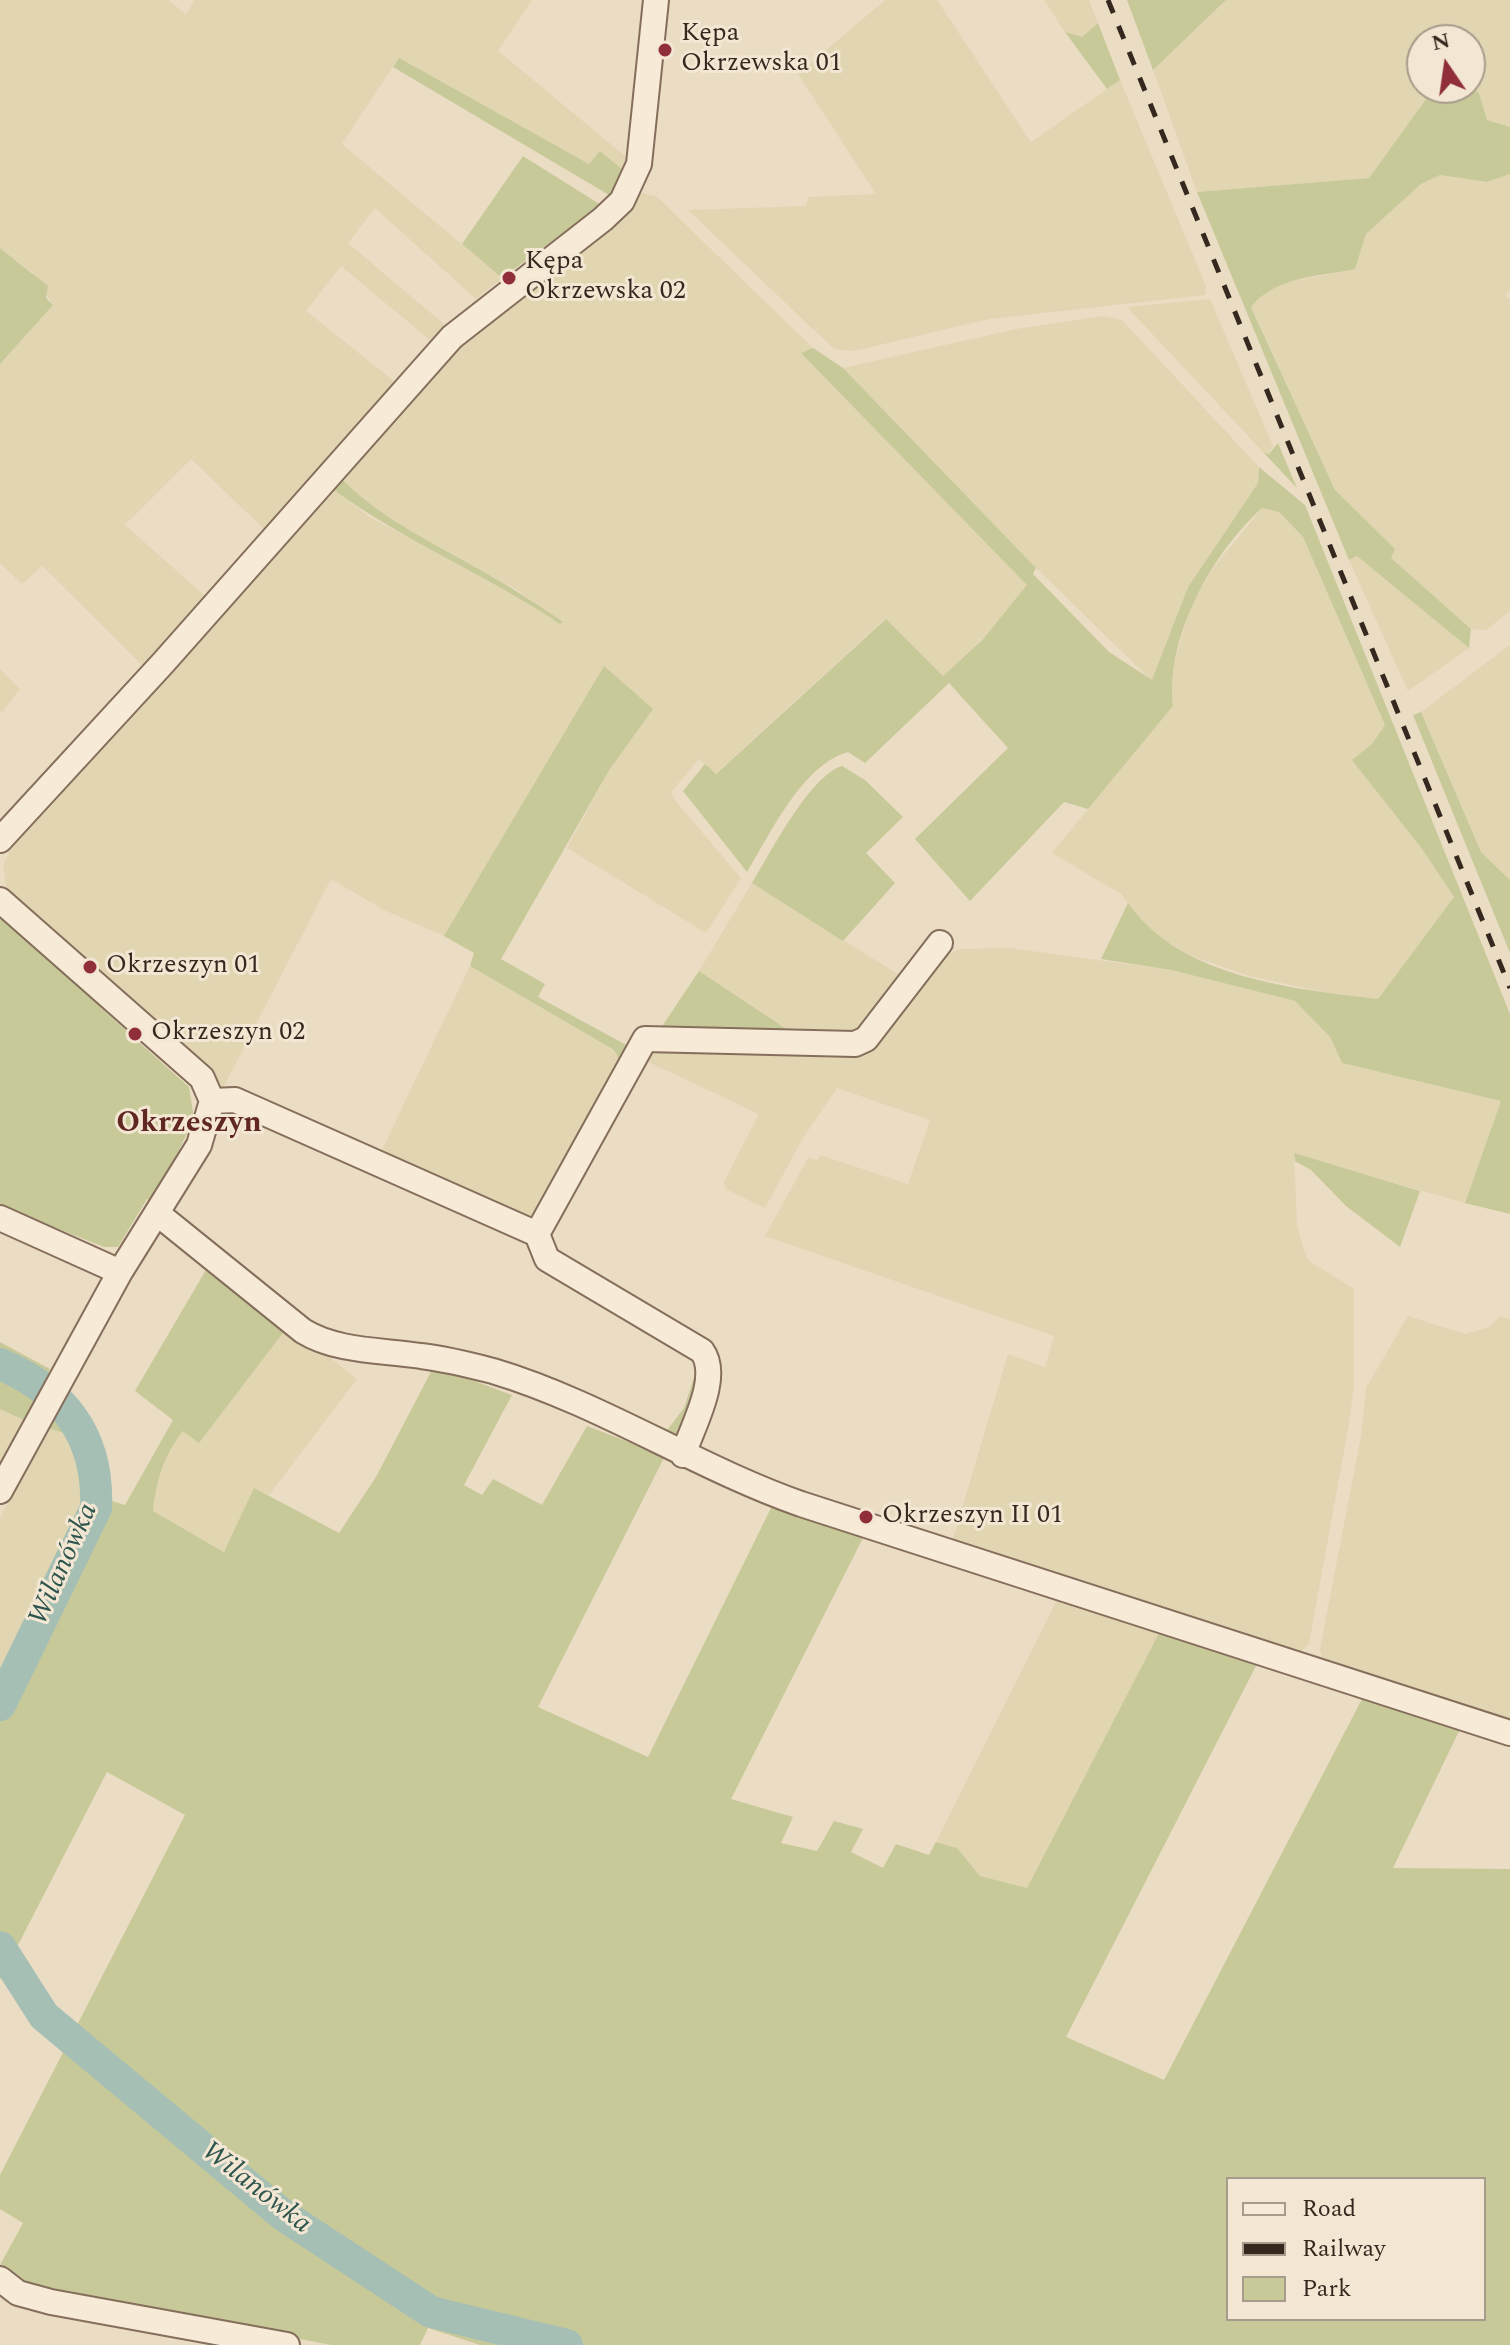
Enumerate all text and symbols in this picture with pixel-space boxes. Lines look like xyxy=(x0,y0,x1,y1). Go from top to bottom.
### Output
place label: Kępa Okrzewska 01 xyxy=(681,19,842,80)
north arrow xyxy=(1406,24,1486,104)
text: N xyxy=(1428,24,1453,60)
marker: Kępa Okrzewska 01 xyxy=(656,41,674,59)
place label: Kępa Okrzewska 02 xyxy=(525,247,686,308)
marker: Kępa Okrzewska 02 xyxy=(500,269,518,287)
place label: Okrzeszyn 01 xyxy=(106,951,260,983)
marker: Okrzeszyn 01 xyxy=(81,958,99,976)
place label: Okrzeszyn 02 xyxy=(151,1018,305,1050)
marker: Okrzeszyn 02 xyxy=(126,1025,144,1043)
district label: Okrzeszyn xyxy=(116,1107,262,1143)
water label: Wilanówka xyxy=(23,1499,107,1631)
place label: Okrzeszyn II 01 xyxy=(882,1501,1063,1533)
marker: Okrzeszyn II 01 xyxy=(857,1508,875,1526)
water label: Wilanówka xyxy=(193,2136,317,2242)
legend xyxy=(1226,2177,1486,2321)
text: Road xyxy=(1302,2191,1356,2227)
text: Railway xyxy=(1302,2231,1386,2267)
text: Park xyxy=(1302,2271,1352,2307)

